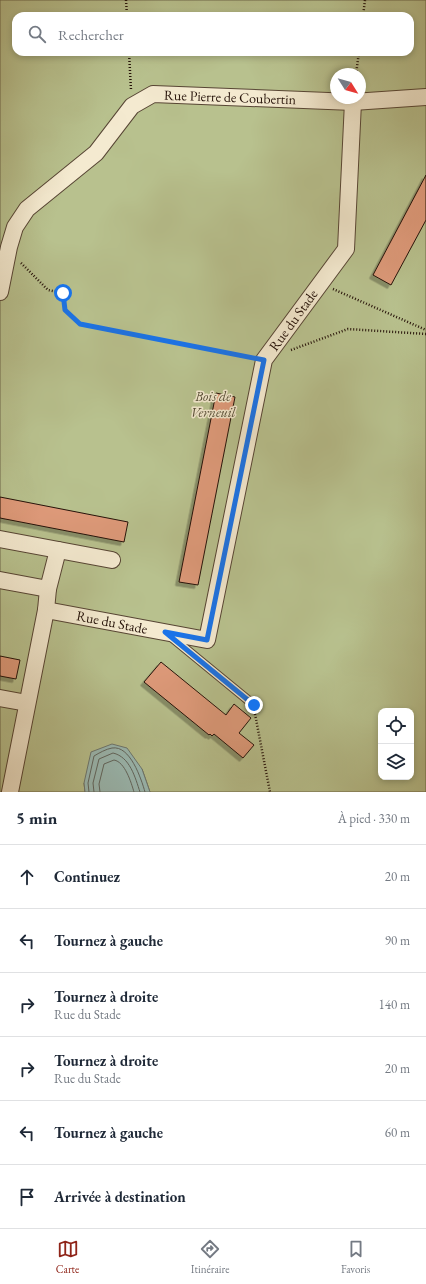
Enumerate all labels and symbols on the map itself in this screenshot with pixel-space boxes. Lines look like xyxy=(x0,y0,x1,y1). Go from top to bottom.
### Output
north arrow xyxy=(330,68,366,104)
street label: Rue Pierre de Coubertin xyxy=(164,86,297,108)
route start xyxy=(54,284,72,302)
street label: Rue du Stade xyxy=(265,285,322,354)
park label: Bois de Verneuil xyxy=(190,387,237,421)
street label: Rue du Stade xyxy=(75,606,150,638)
route end xyxy=(245,696,263,714)

